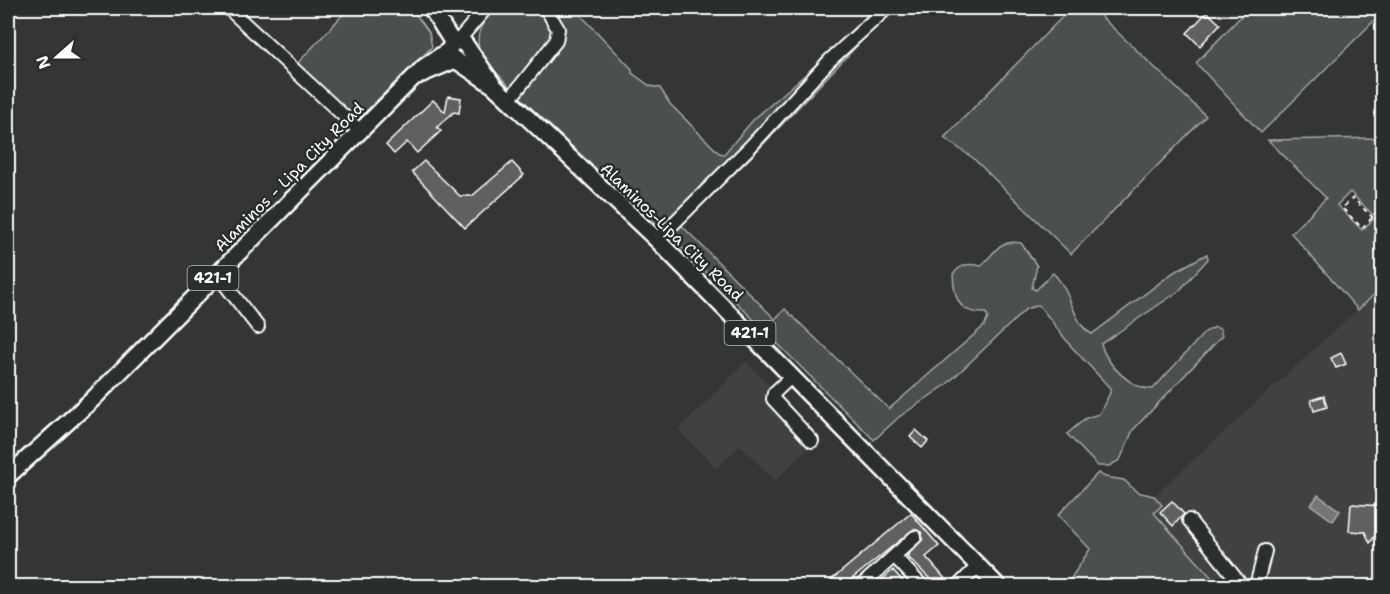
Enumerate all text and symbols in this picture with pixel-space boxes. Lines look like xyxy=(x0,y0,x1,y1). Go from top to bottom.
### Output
north arrow xyxy=(27,27,87,87)
text: N xyxy=(31,53,56,72)
street label: Alaminos - Lipa City Road xyxy=(210,98,368,256)
street label: Alaminos-Lipa City Road xyxy=(596,158,748,306)
road number: 421-1 xyxy=(188,266,238,290)
road number: 421-1 xyxy=(724,321,776,345)

